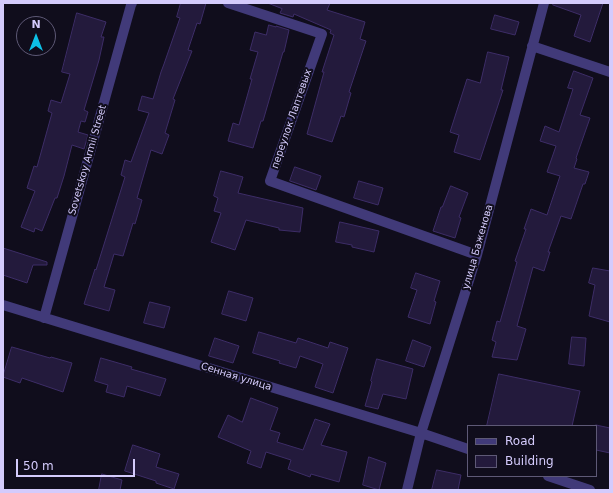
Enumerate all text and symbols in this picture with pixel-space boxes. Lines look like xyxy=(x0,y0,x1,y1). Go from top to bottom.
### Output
north arrow xyxy=(16,16,56,56)
text: N xyxy=(31,18,41,31)
street label: переулок Лаптевых xyxy=(269,68,315,170)
street label: Sovetskoy Armii Street xyxy=(67,104,109,216)
street label: улица Баженова xyxy=(460,203,496,291)
street label: Сенная улица xyxy=(199,361,273,393)
legend xyxy=(467,425,597,477)
text: Road xyxy=(505,434,535,448)
scale bar xyxy=(18,451,137,477)
text: Building xyxy=(505,454,554,468)
text: 50 m xyxy=(23,459,54,473)

